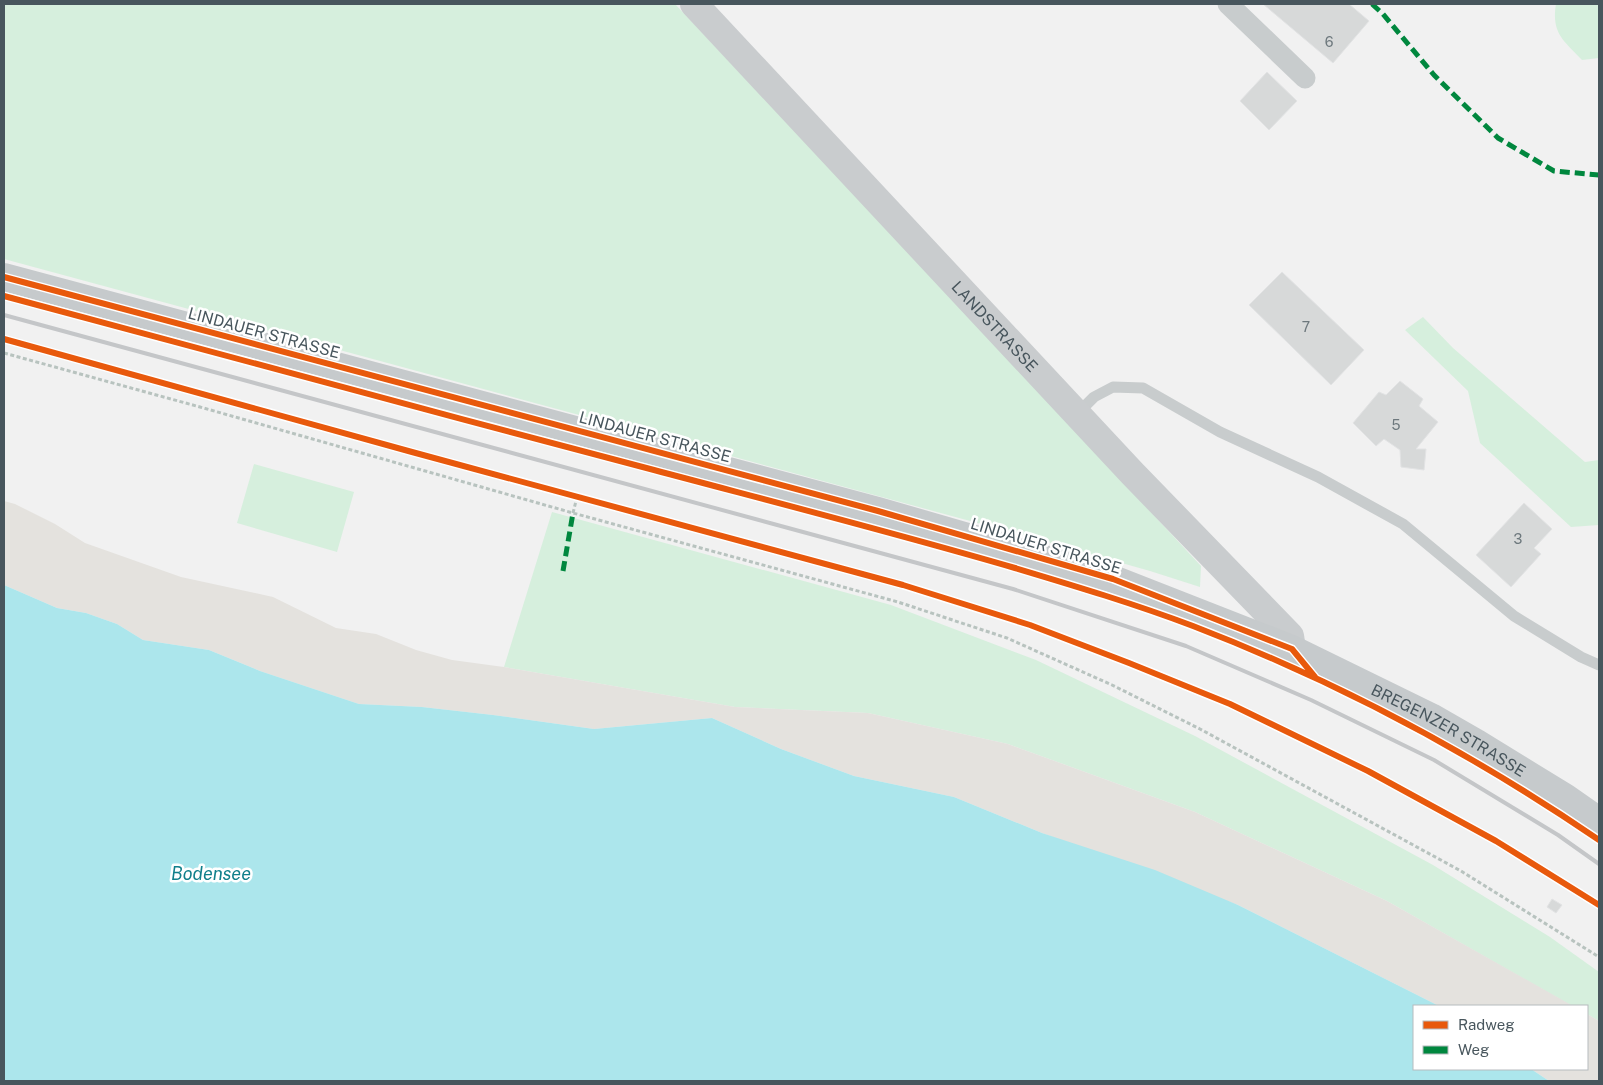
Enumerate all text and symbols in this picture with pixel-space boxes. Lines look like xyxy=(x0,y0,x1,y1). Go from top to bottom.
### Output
house number: 6 xyxy=(1325,34,1334,50)
street label: LANDSTRASSE xyxy=(948,277,1042,376)
street label: LINDAUER STRASSE xyxy=(186,304,342,362)
house number: 7 xyxy=(1302,319,1310,335)
street label: LINDAUER STRASSE xyxy=(577,408,733,466)
house number: 5 xyxy=(1392,417,1401,433)
street label: LINDAUER STRASSE xyxy=(968,514,1124,578)
house number: 3 xyxy=(1514,531,1523,547)
street label: BREGENZER STRASSE xyxy=(1368,680,1529,781)
water label: Bodensee xyxy=(171,863,251,884)
legend xyxy=(1413,1005,1588,1070)
text: Radweg xyxy=(1458,1016,1515,1033)
text: Weg xyxy=(1458,1041,1489,1058)

